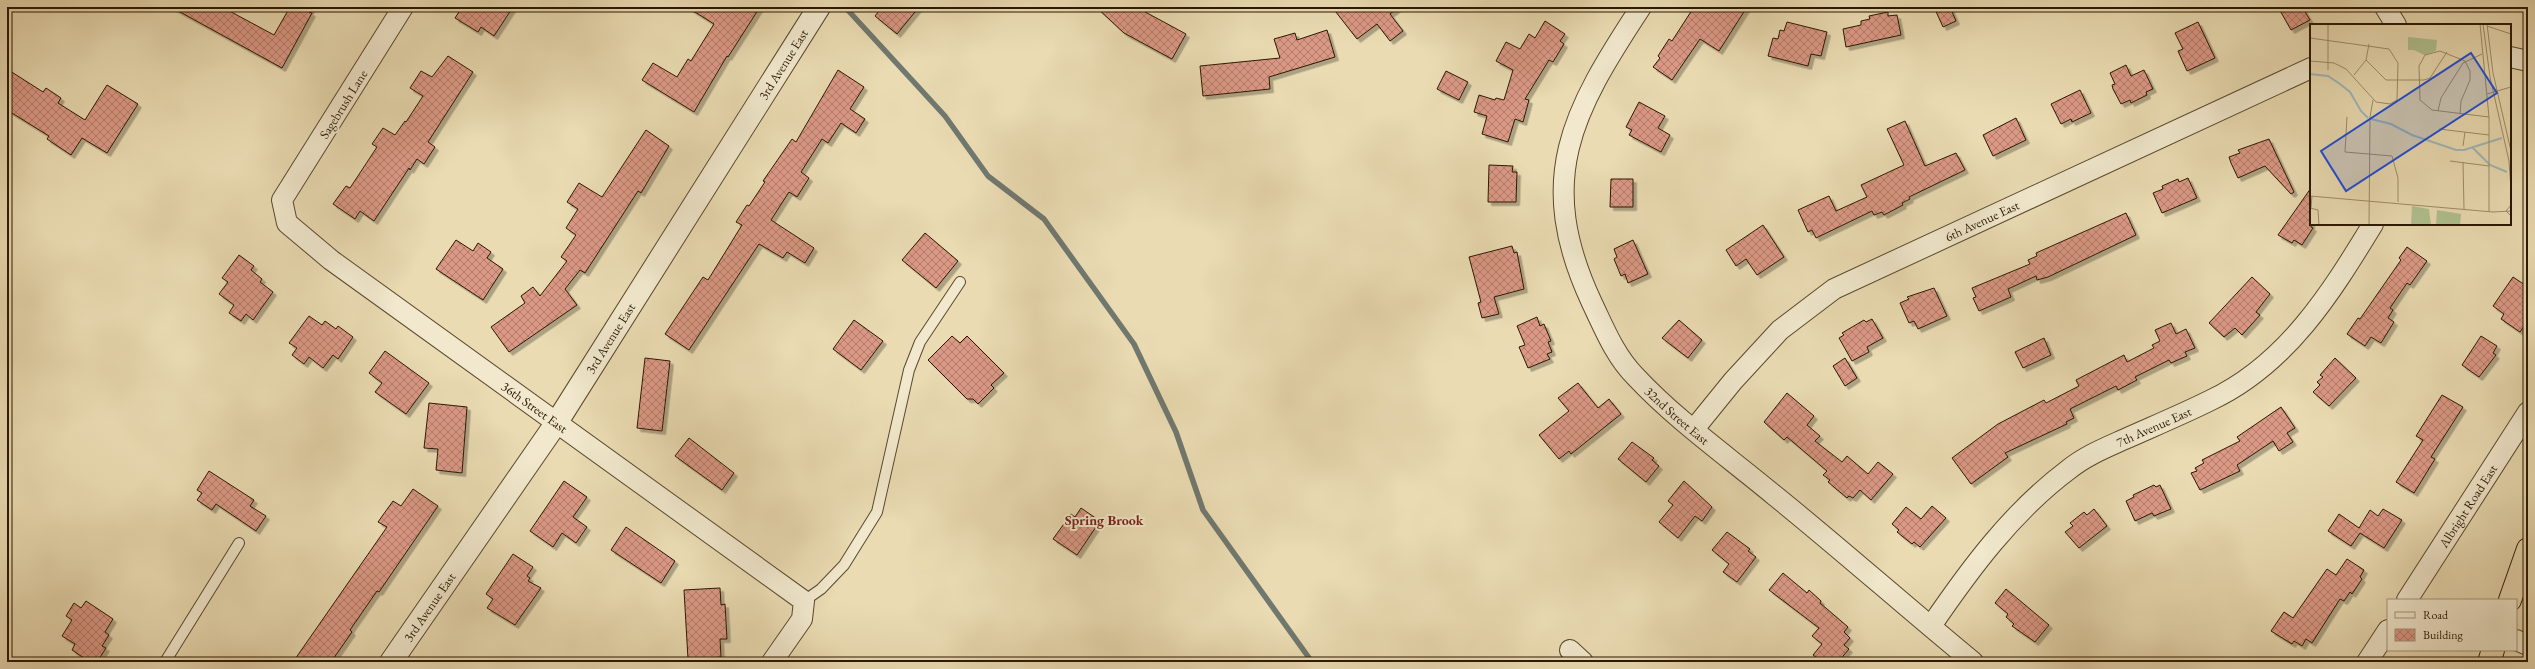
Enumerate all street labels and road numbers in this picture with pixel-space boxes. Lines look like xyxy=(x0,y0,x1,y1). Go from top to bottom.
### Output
street label: 3rd Avenue East xyxy=(755,26,812,103)
street label: Sagebrush Lane xyxy=(316,67,371,142)
street label: 6th Avenue East xyxy=(1942,196,2022,245)
street label: 3rd Avenue East xyxy=(582,300,639,377)
street label: 36th Street East xyxy=(498,378,571,437)
street label: 32nd Street East xyxy=(1641,383,1713,449)
street label: 7th Avenue East xyxy=(2114,403,2194,451)
street label: Albright Road East xyxy=(2434,461,2501,552)
street label: 3rd Avenue East xyxy=(400,569,459,645)

